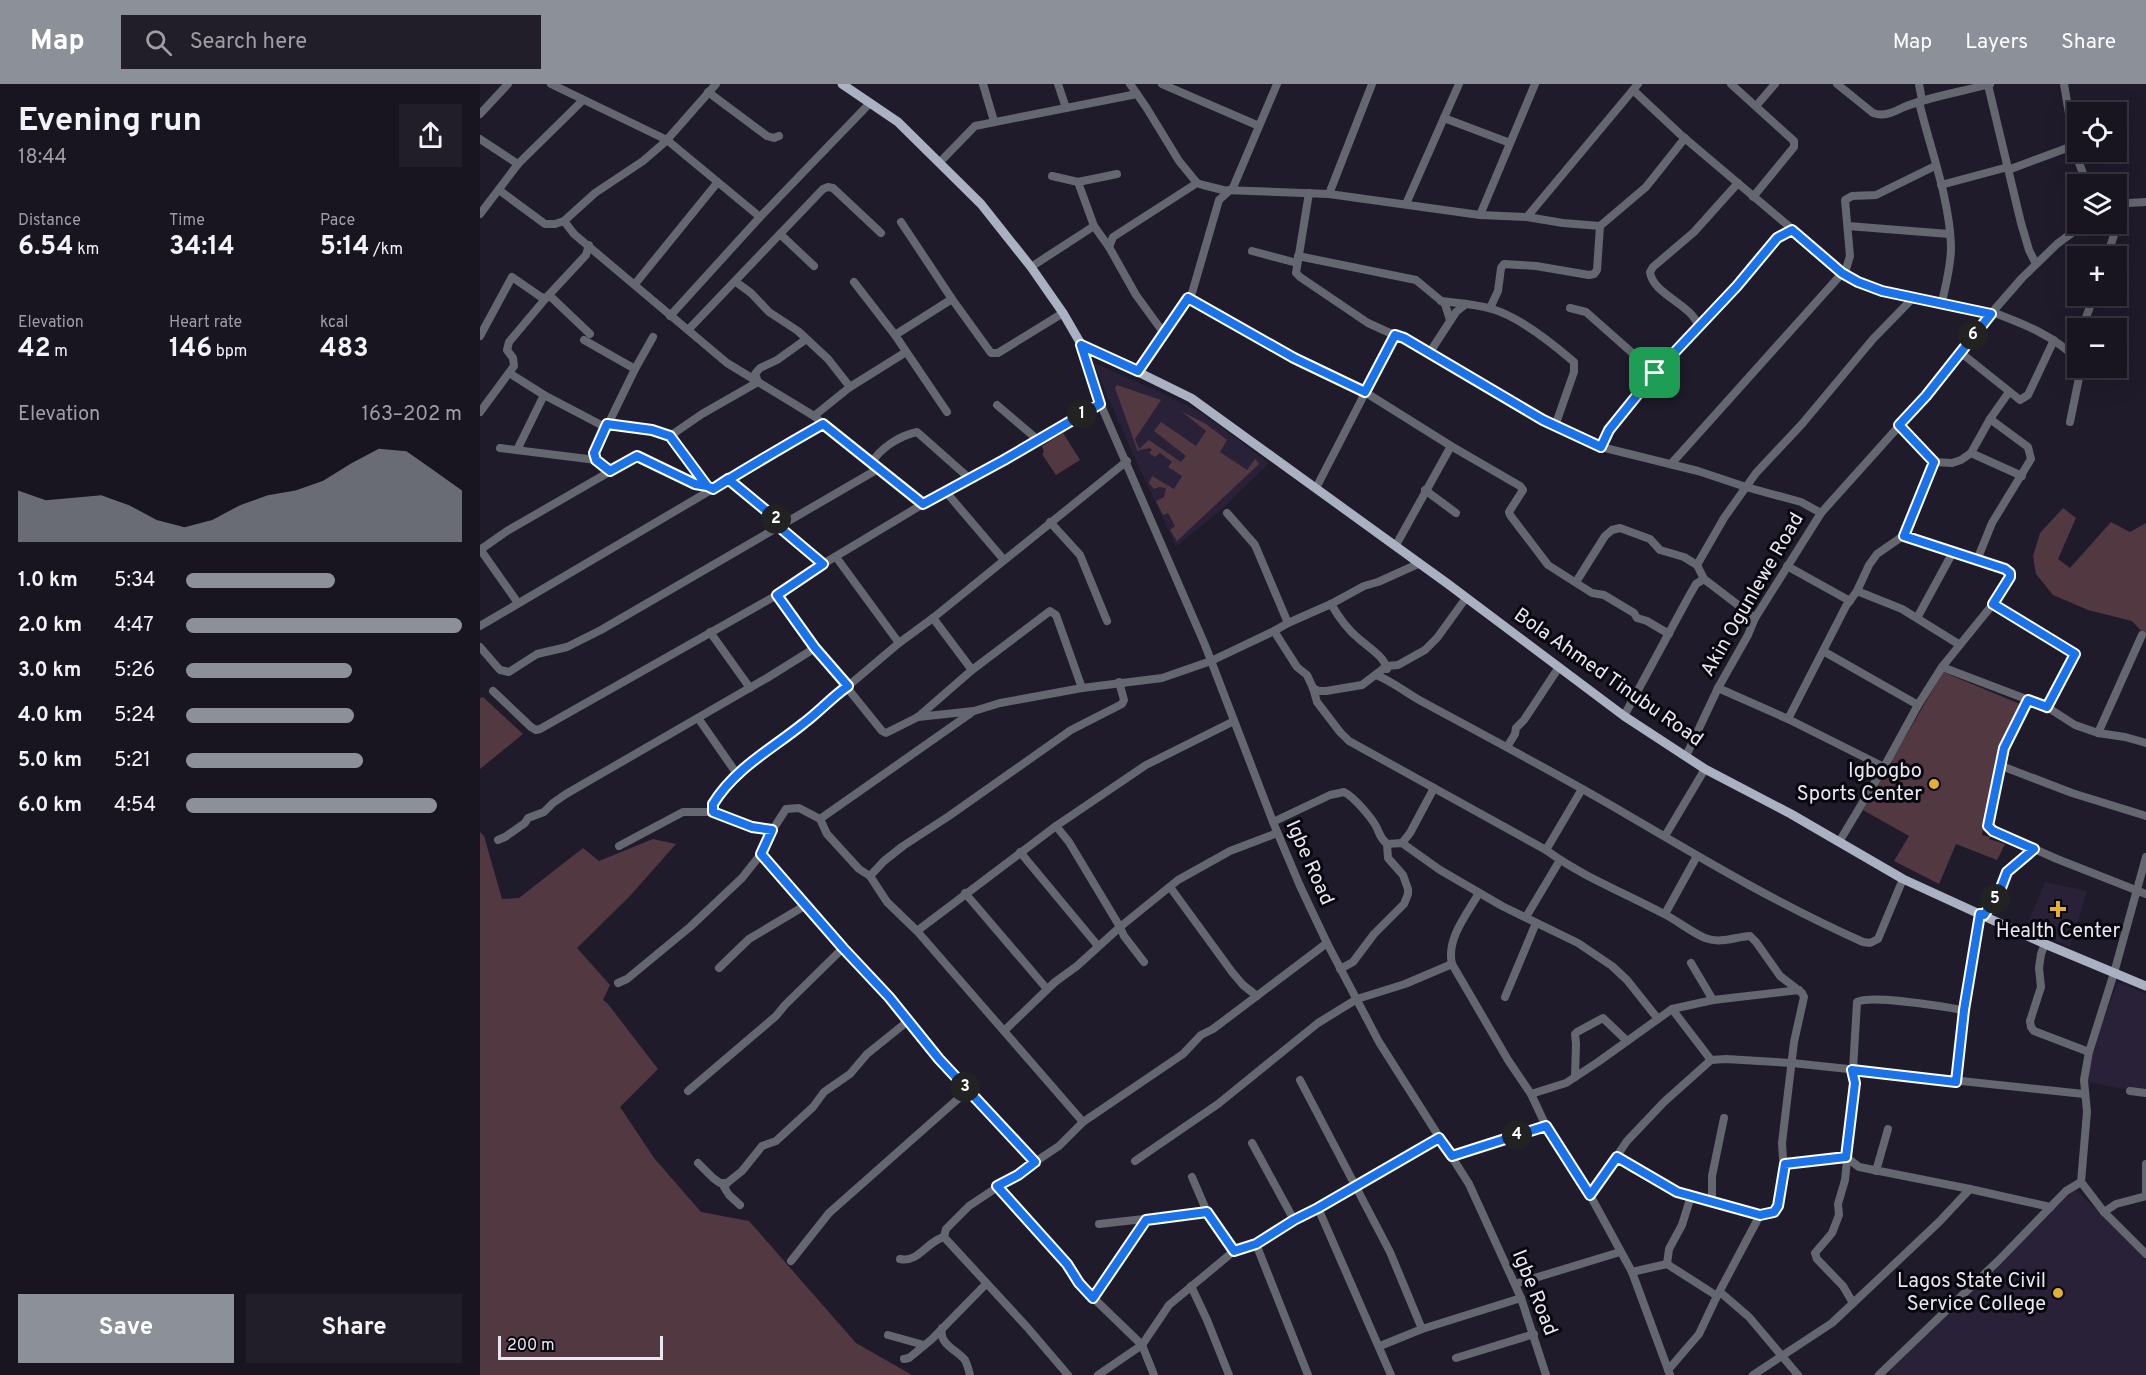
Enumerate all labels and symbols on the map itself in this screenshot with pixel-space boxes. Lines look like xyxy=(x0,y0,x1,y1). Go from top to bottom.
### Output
pin: 6 xyxy=(1958,320,1988,350)
pin xyxy=(1629,347,1680,398)
pin: 1 xyxy=(1067,399,1097,429)
pin: 2 xyxy=(761,504,791,534)
street label: Akin Ogunlewe Road xyxy=(1695,508,1811,682)
street label: Bola Ahmed Tinubu Road xyxy=(1508,603,1708,753)
place label: Igbogbo Sports Center xyxy=(1797,759,1922,808)
marker: Igbogbo Sports Center xyxy=(1927,777,1941,791)
street label: Igbe Road xyxy=(1279,816,1339,910)
pin: 5 xyxy=(1980,884,2010,914)
marker: Health Center xyxy=(2049,900,2067,918)
place label: Health Center xyxy=(1996,919,2121,945)
pin: 3 xyxy=(950,1072,980,1102)
pin: 4 xyxy=(1502,1120,1532,1150)
street label: Igbe Road xyxy=(1505,1246,1563,1340)
place label: Lagos State Civil Service College xyxy=(1897,1269,2046,1318)
marker: Lagos State Civil Service College xyxy=(2051,1286,2065,1300)
scale bar xyxy=(498,1333,663,1360)

